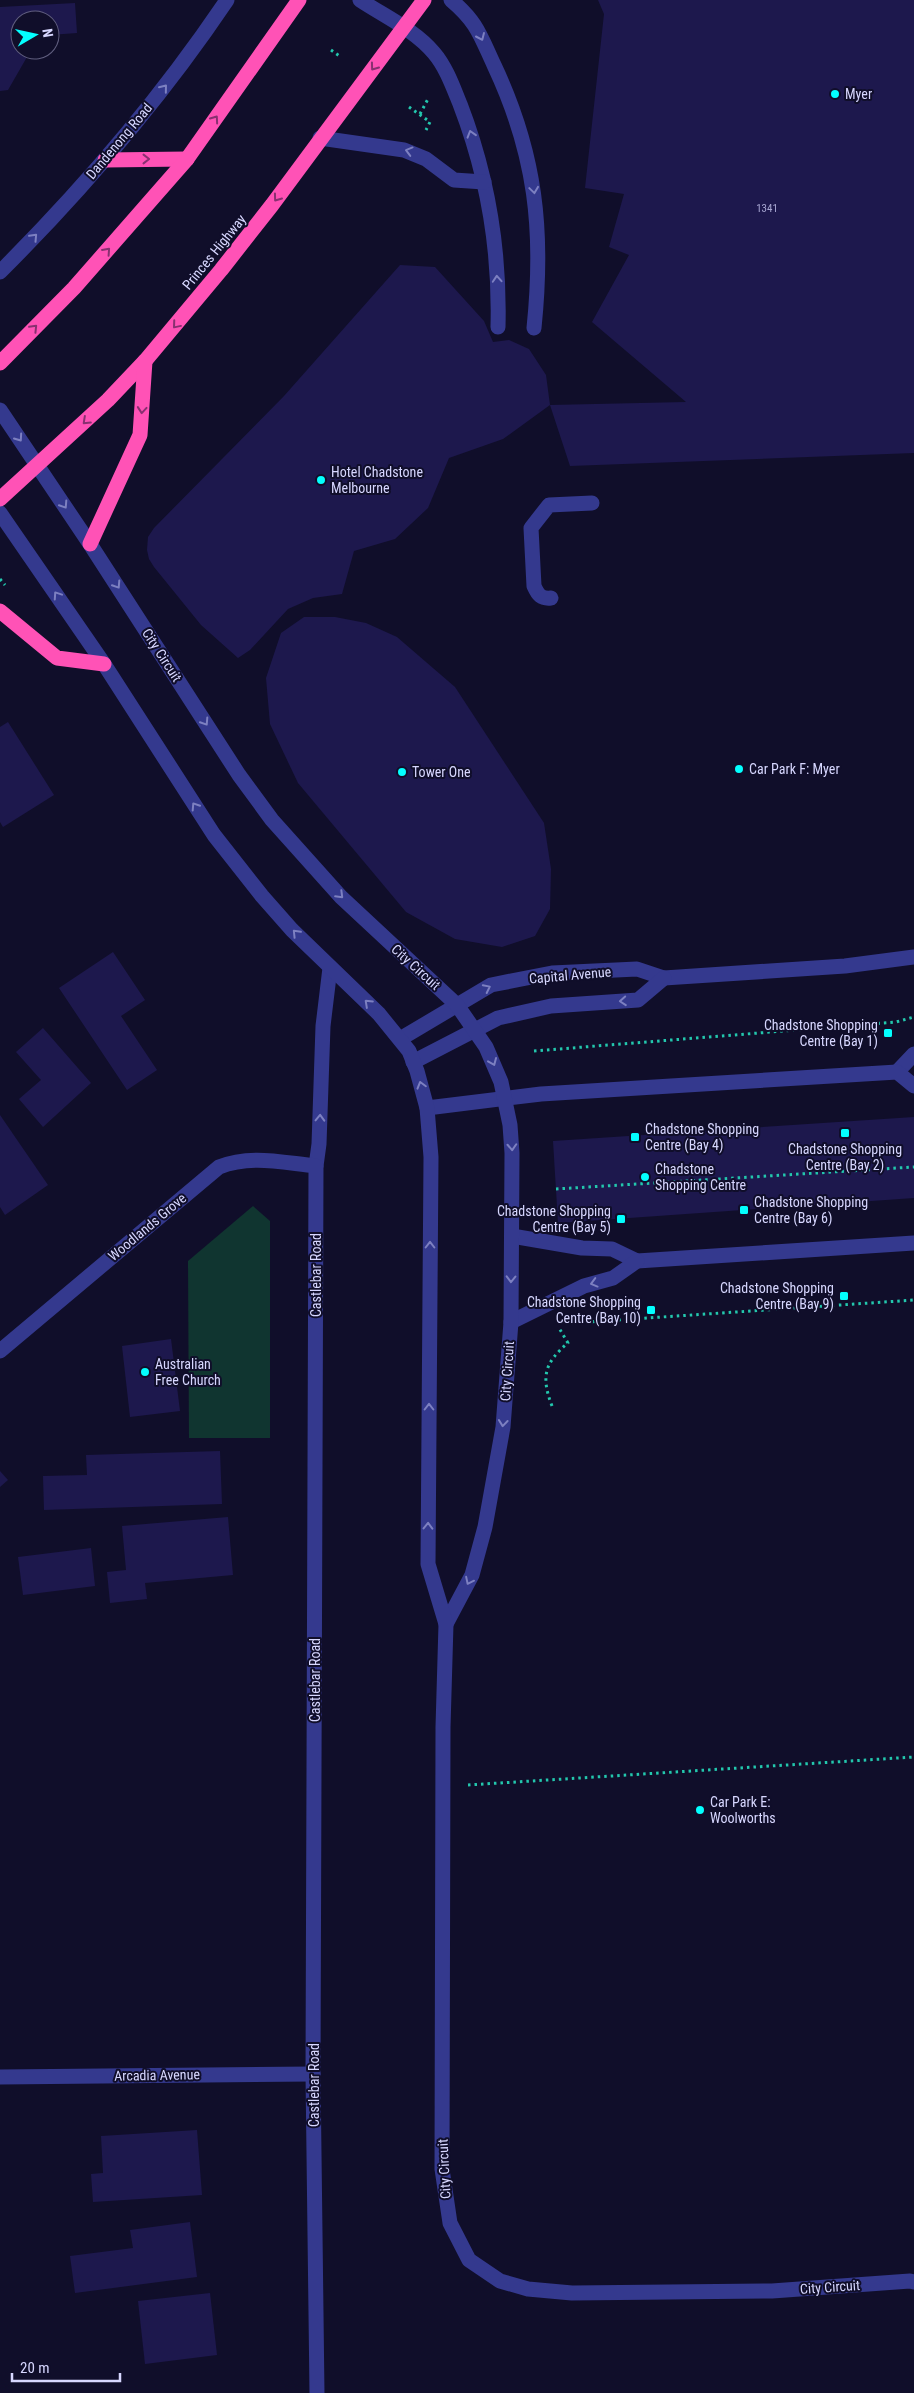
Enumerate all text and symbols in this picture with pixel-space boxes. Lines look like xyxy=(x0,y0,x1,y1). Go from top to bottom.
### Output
north arrow xyxy=(10,10,60,60)
text: N xyxy=(39,27,56,38)
one-way arrow xyxy=(475,32,486,41)
one-way arrow xyxy=(371,61,379,70)
one-way arrow xyxy=(158,85,166,94)
place label: Myer xyxy=(845,86,872,102)
marker: Myer xyxy=(829,88,841,100)
street label: Dandenong Road xyxy=(83,100,155,182)
one-way arrow xyxy=(209,116,218,125)
one-way arrow xyxy=(467,131,477,139)
one-way arrow xyxy=(405,147,414,157)
one-way arrow xyxy=(142,154,150,164)
one-way arrow xyxy=(528,186,538,194)
one-way arrow xyxy=(274,192,283,201)
house number: 1341 xyxy=(756,202,778,215)
street label: Princes Highway xyxy=(179,211,249,293)
one-way arrow xyxy=(28,234,37,243)
one-way arrow xyxy=(101,248,110,257)
one-way arrow xyxy=(492,274,503,282)
one-way arrow xyxy=(173,319,182,328)
one-way arrow xyxy=(28,325,37,334)
one-way arrow xyxy=(136,406,147,414)
one-way arrow xyxy=(83,415,92,424)
one-way arrow xyxy=(13,432,22,442)
place label: Hotel Chadstone Melbourne xyxy=(331,464,423,496)
marker: Hotel Chadstone Melbourne xyxy=(315,474,327,486)
one-way arrow xyxy=(58,499,68,508)
one-way arrow xyxy=(110,580,120,589)
one-way arrow xyxy=(54,591,63,600)
street label: City Circuit xyxy=(139,625,185,685)
one-way arrow xyxy=(198,716,208,725)
place label: Car Park F: Myer xyxy=(749,761,840,777)
marker: Car Park F: Myer xyxy=(733,763,745,775)
place label: Tower One xyxy=(412,764,471,780)
marker: Tower One xyxy=(396,766,408,778)
one-way arrow xyxy=(192,803,201,812)
one-way arrow xyxy=(334,889,343,898)
one-way arrow xyxy=(293,930,302,939)
street label: City Circuit xyxy=(388,941,444,993)
street label: Capital Avenue xyxy=(528,963,612,987)
one-way arrow xyxy=(482,984,491,994)
one-way arrow xyxy=(619,995,627,1006)
one-way arrow xyxy=(364,1000,373,1009)
place label: Chadstone Shopping Centre (Bay 1) xyxy=(764,1017,878,1050)
marker: Chadstone Shopping Centre (Bay 1) xyxy=(882,1027,894,1039)
one-way arrow xyxy=(486,1057,497,1066)
one-way arrow xyxy=(417,1081,427,1090)
one-way arrow xyxy=(315,1113,326,1121)
place label: Chadstone Shopping Centre (Bay 4) xyxy=(645,1121,759,1154)
marker: Chadstone Shopping Centre (Bay 2) xyxy=(839,1127,851,1139)
marker: Chadstone Shopping Centre (Bay 4) xyxy=(629,1131,641,1143)
place label: Chadstone Shopping Centre (Bay 2) xyxy=(788,1141,902,1174)
one-way arrow xyxy=(506,1143,517,1151)
place label: Chadstone Shopping Centre xyxy=(655,1161,747,1193)
marker: Chadstone Shopping Centre xyxy=(639,1171,651,1183)
street label: Woodlands Grove xyxy=(105,1190,189,1264)
place label: Chadstone Shopping Centre (Bay 6) xyxy=(754,1194,868,1227)
place label: Chadstone Shopping Centre (Bay 5) xyxy=(497,1203,611,1236)
marker: Chadstone Shopping Centre (Bay 6) xyxy=(738,1204,750,1216)
marker: Chadstone Shopping Centre (Bay 5) xyxy=(615,1213,627,1225)
street label: Castlebar Road xyxy=(308,1233,324,1317)
one-way arrow xyxy=(425,1240,435,1248)
one-way arrow xyxy=(506,1276,516,1283)
one-way arrow xyxy=(590,1277,599,1288)
place label: Chadstone Shopping Centre (Bay 9) xyxy=(720,1280,834,1313)
marker: Chadstone Shopping Centre (Bay 9) xyxy=(838,1290,850,1302)
place label: Chadstone Shopping Centre (Bay 10) xyxy=(527,1294,641,1327)
marker: Chadstone Shopping Centre (Bay 10) xyxy=(645,1304,657,1316)
street label: City Circuit xyxy=(497,1340,517,1402)
place label: Australian Free Church xyxy=(155,1356,221,1388)
marker: Australian Free Church xyxy=(139,1366,151,1378)
one-way arrow xyxy=(424,1403,434,1410)
one-way arrow xyxy=(498,1419,509,1427)
one-way arrow xyxy=(423,1522,433,1530)
one-way arrow xyxy=(465,1576,475,1585)
street label: Castlebar Road xyxy=(307,1638,323,1722)
place label: Car Park E: Woolworths xyxy=(710,1794,776,1826)
marker: Car Park E: Woolworths xyxy=(694,1804,706,1816)
street label: Castlebar Road xyxy=(306,2043,322,2127)
street label: Arcadia Avenue xyxy=(114,2066,200,2084)
street label: City Circuit xyxy=(434,2139,454,2199)
street label: City Circuit xyxy=(799,2277,861,2297)
scale bar xyxy=(12,2350,120,2382)
text: 20 m xyxy=(20,2359,50,2377)

